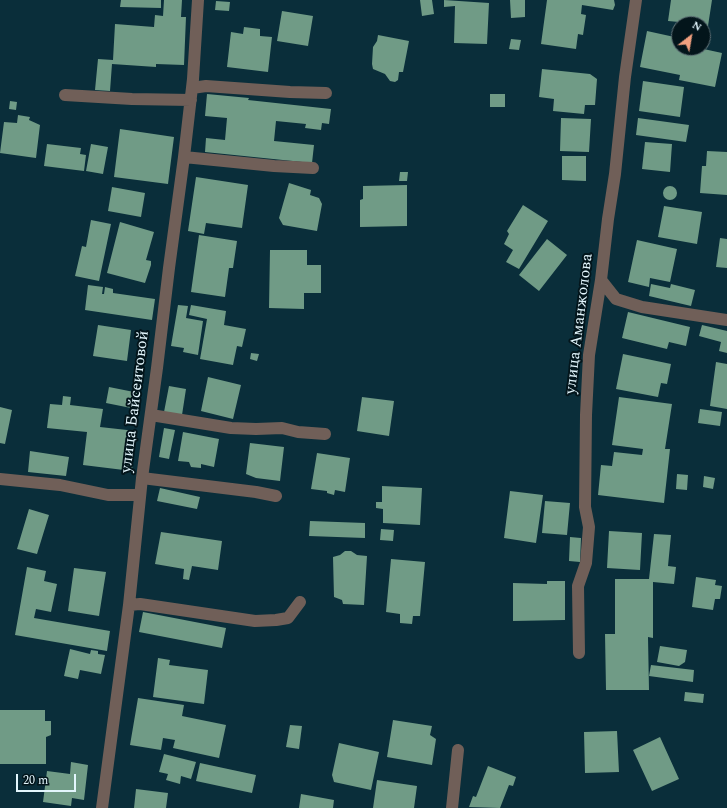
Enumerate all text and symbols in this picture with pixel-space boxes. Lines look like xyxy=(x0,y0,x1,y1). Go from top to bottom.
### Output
north arrow xyxy=(671,16,711,56)
text: N xyxy=(689,17,705,36)
street label: улица Аманжолова xyxy=(562,252,598,396)
street label: улица Байсеитовой xyxy=(118,330,154,474)
scale bar xyxy=(18,766,78,792)
text: 20 m xyxy=(23,771,48,790)

